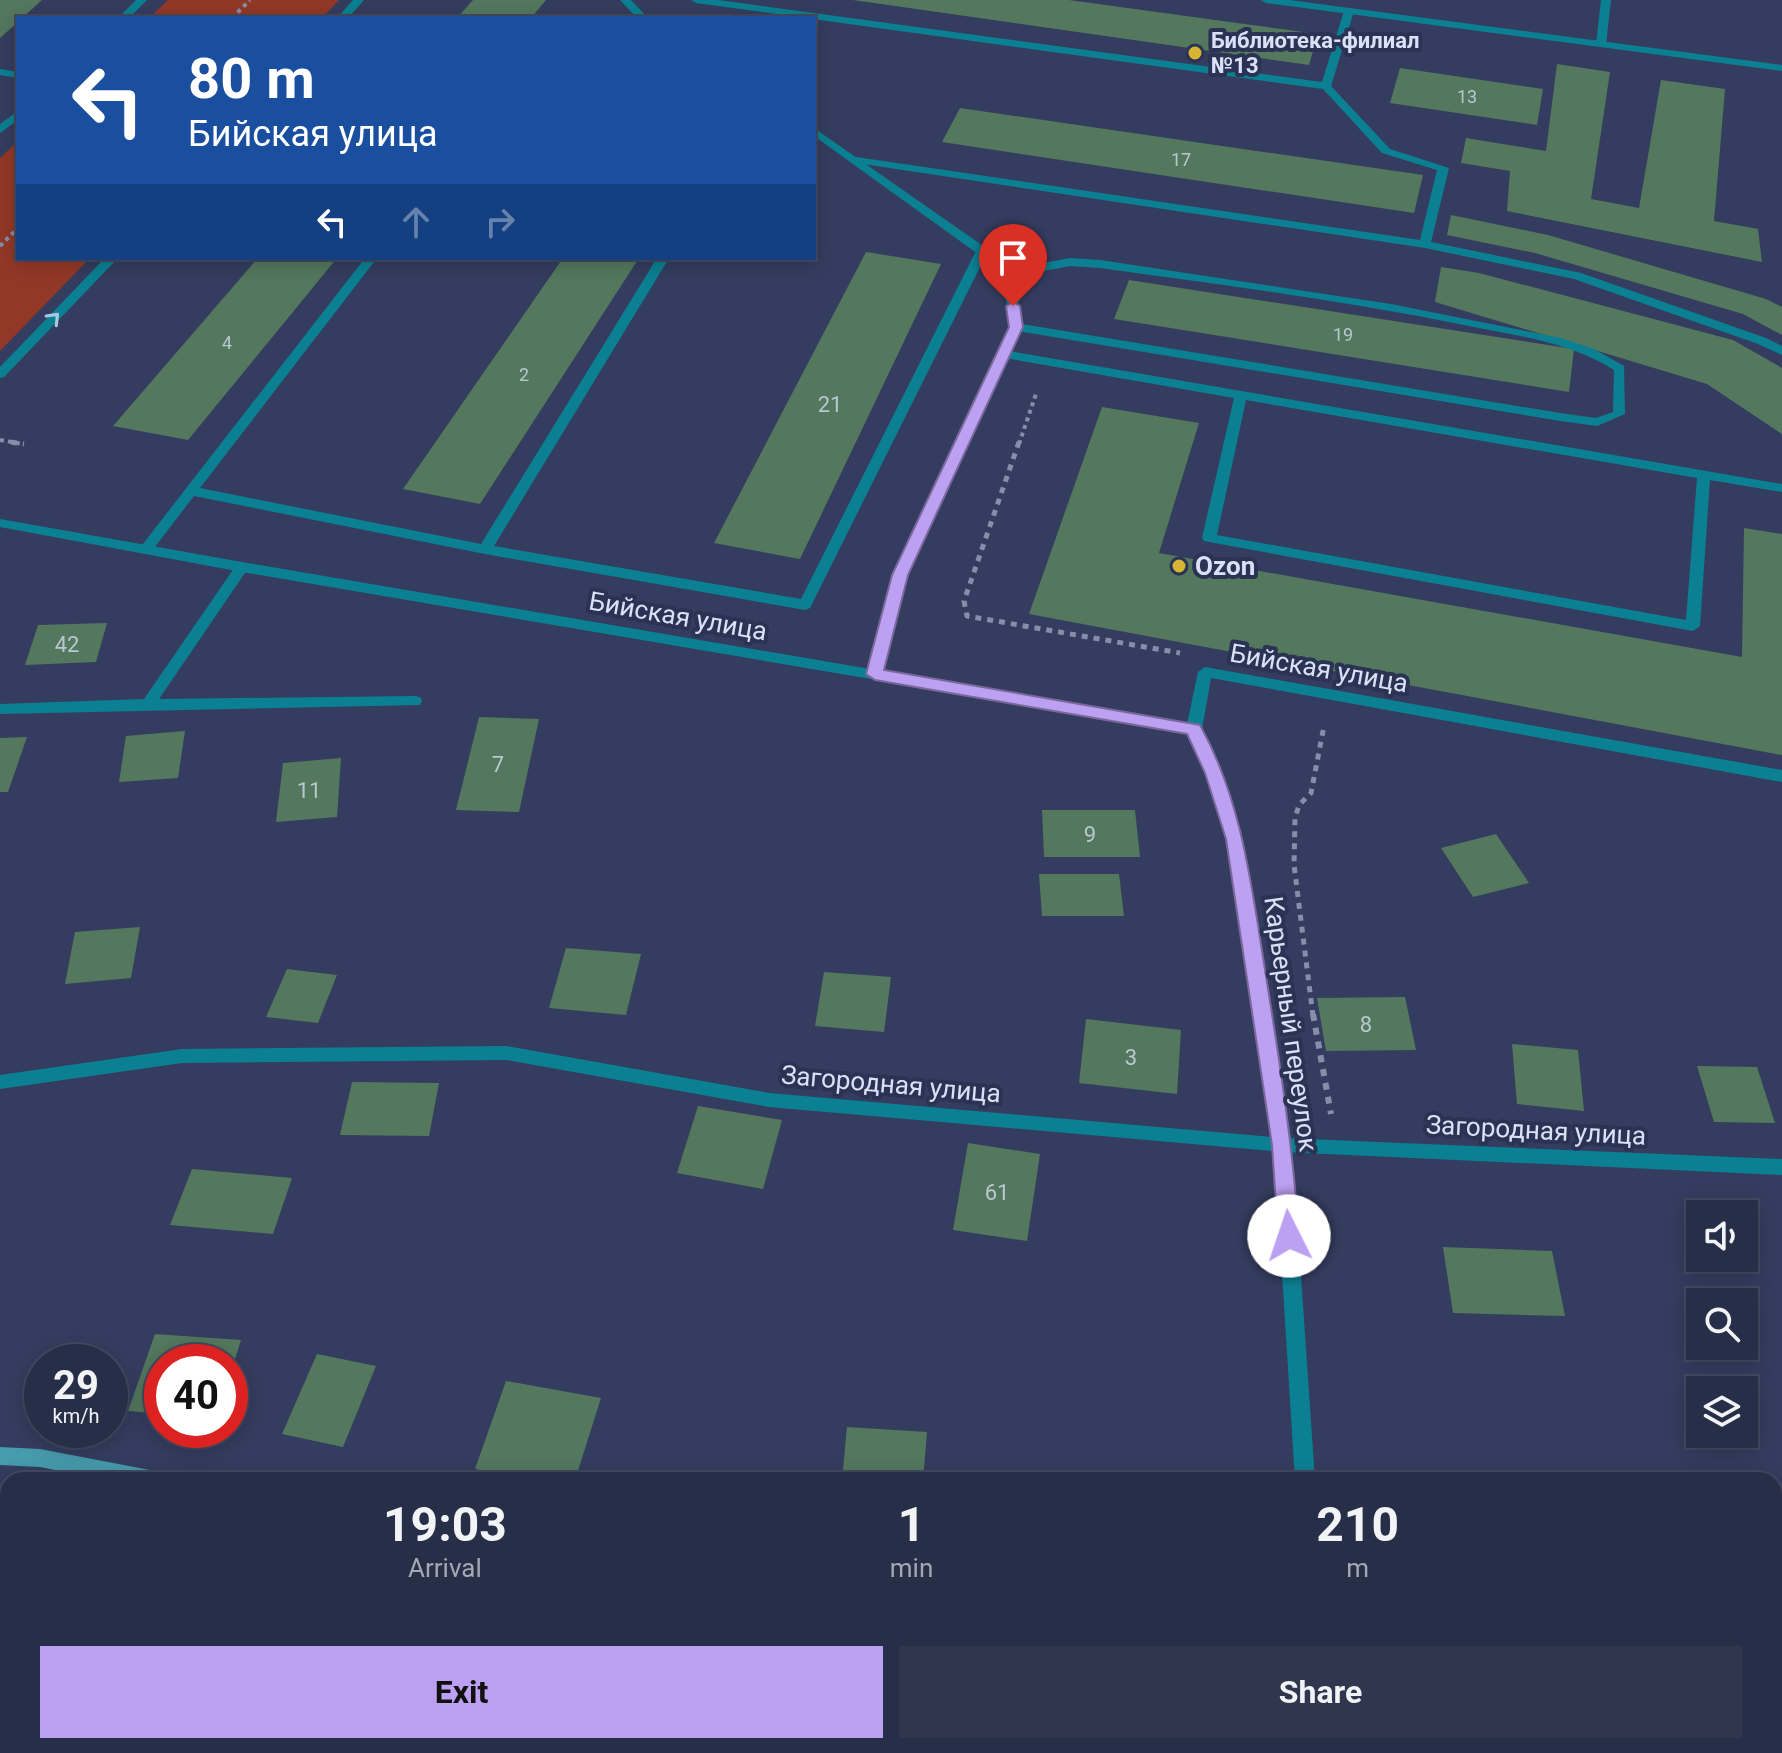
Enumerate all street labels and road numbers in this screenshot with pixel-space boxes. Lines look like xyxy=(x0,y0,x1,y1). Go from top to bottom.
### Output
street label: Бийская улица xyxy=(587,586,769,646)
street label: Бийская улица xyxy=(1228,638,1410,698)
street label: Карьерный переулок xyxy=(1258,895,1324,1153)
street label: Загородная улица xyxy=(780,1059,1002,1109)
street label: Загородная улица xyxy=(1425,1109,1647,1151)

